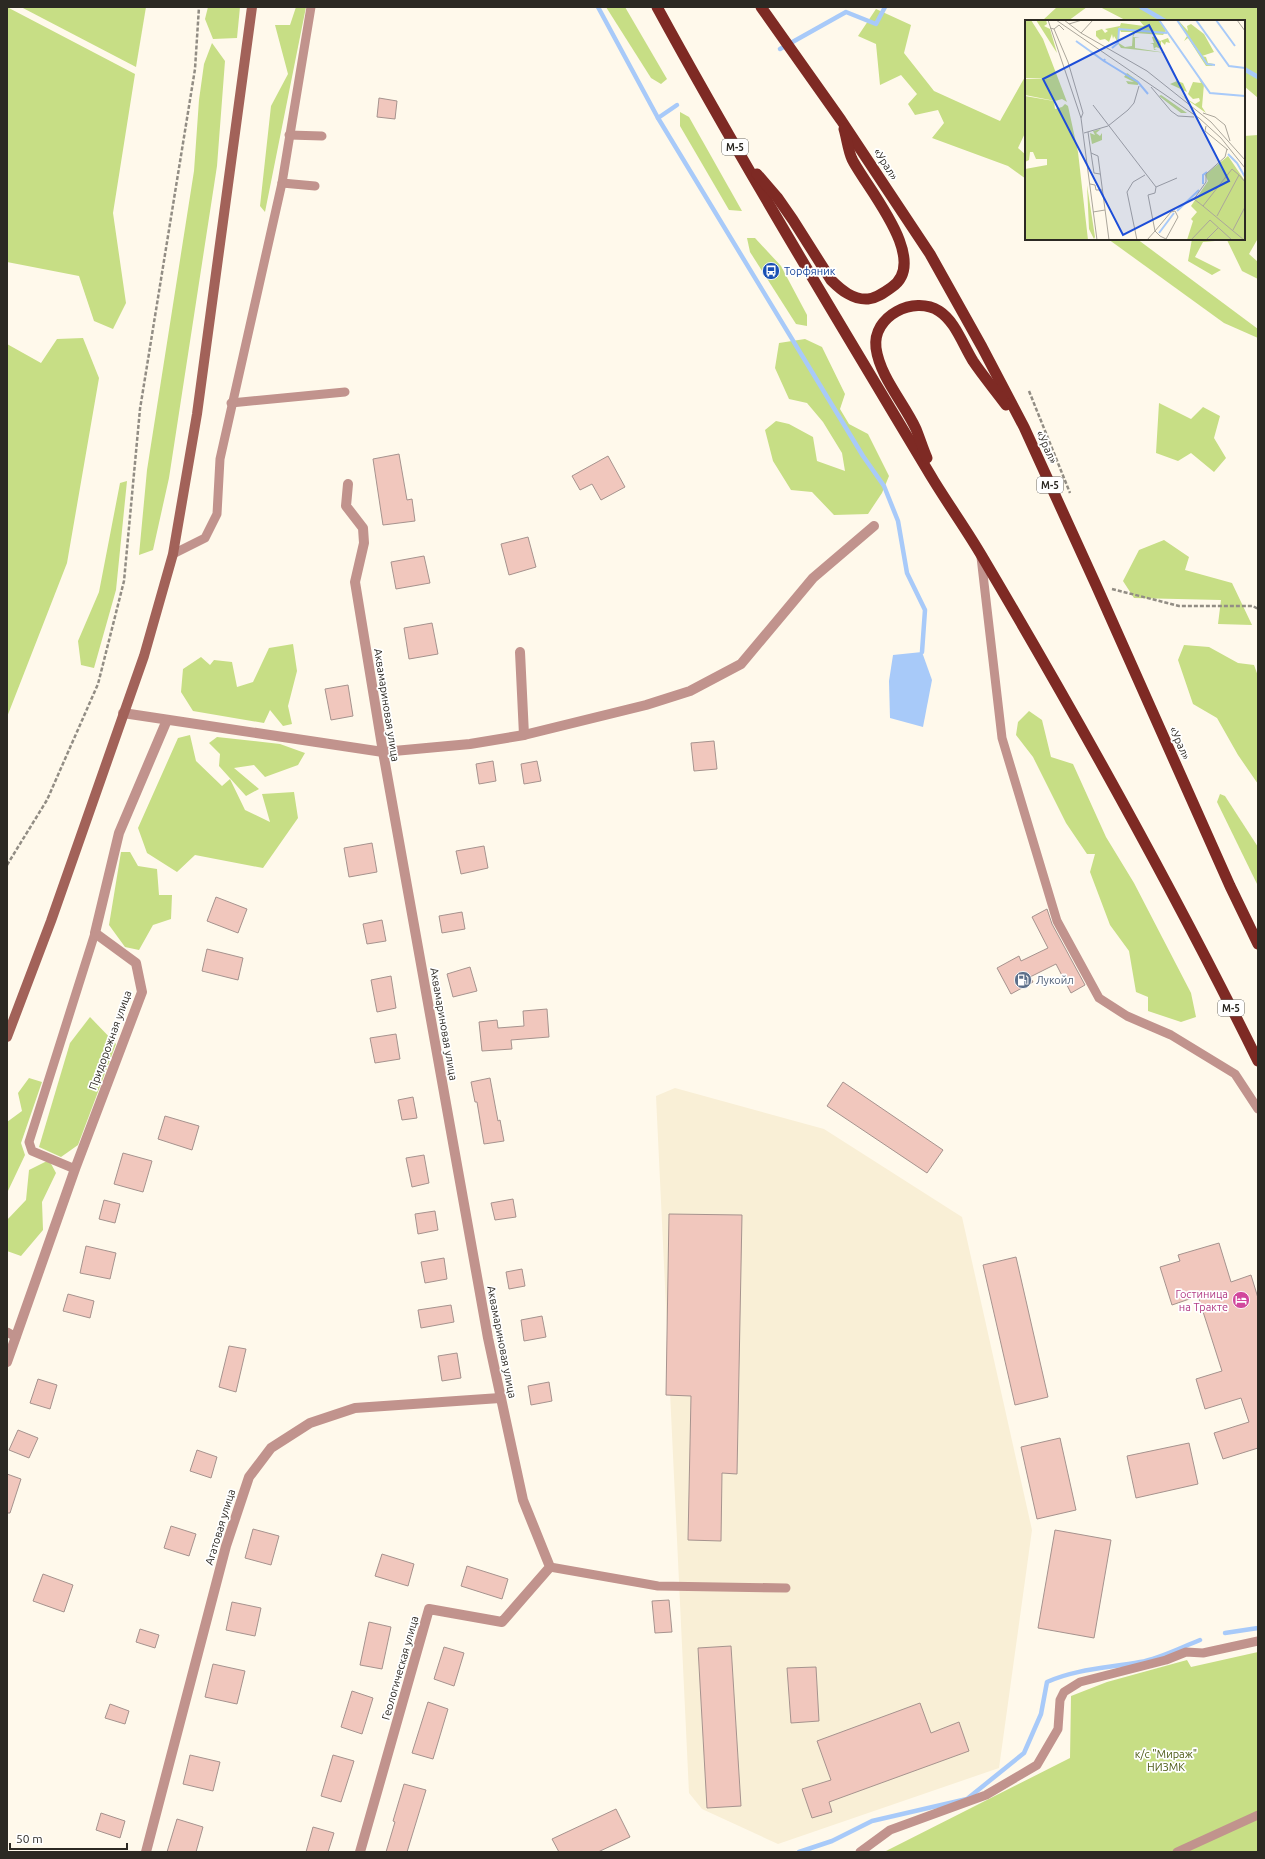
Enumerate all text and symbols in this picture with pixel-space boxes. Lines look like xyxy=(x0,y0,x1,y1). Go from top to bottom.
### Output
inset map xyxy=(1025,20,1245,240)
road number: М-5 xyxy=(722,139,748,155)
street label: «Урал» xyxy=(871,146,901,182)
bus stop icon: Торфяник xyxy=(761,261,781,281)
place label: Торфяник xyxy=(784,265,836,277)
street label: «Урал» xyxy=(1034,429,1060,465)
road number: М-5 xyxy=(1037,477,1063,493)
street label: Аквамариновая улица xyxy=(372,648,402,762)
street label: «Урал» xyxy=(1167,725,1193,761)
street label: Аквамариновая улица xyxy=(428,967,460,1081)
fuel station icon: Лукойл xyxy=(1013,970,1033,990)
place label: Лукойл xyxy=(1036,974,1074,986)
street label: Придорожная улица xyxy=(86,989,134,1091)
road number: М-5 xyxy=(1218,1000,1244,1016)
street label: Аквамариновая улица xyxy=(485,1285,519,1399)
place label: Гостиница на Тракте xyxy=(1176,1288,1228,1313)
hotel icon: Гостиница на Тракте xyxy=(1231,1290,1251,1310)
street label: Агатовая улица xyxy=(203,1488,237,1566)
street label: Геологическая улица xyxy=(379,1615,421,1721)
park label: к/с "Мираж" НИЗМК xyxy=(1135,1748,1197,1773)
scale bar xyxy=(10,1825,127,1851)
text: 50 m xyxy=(16,1832,43,1845)

